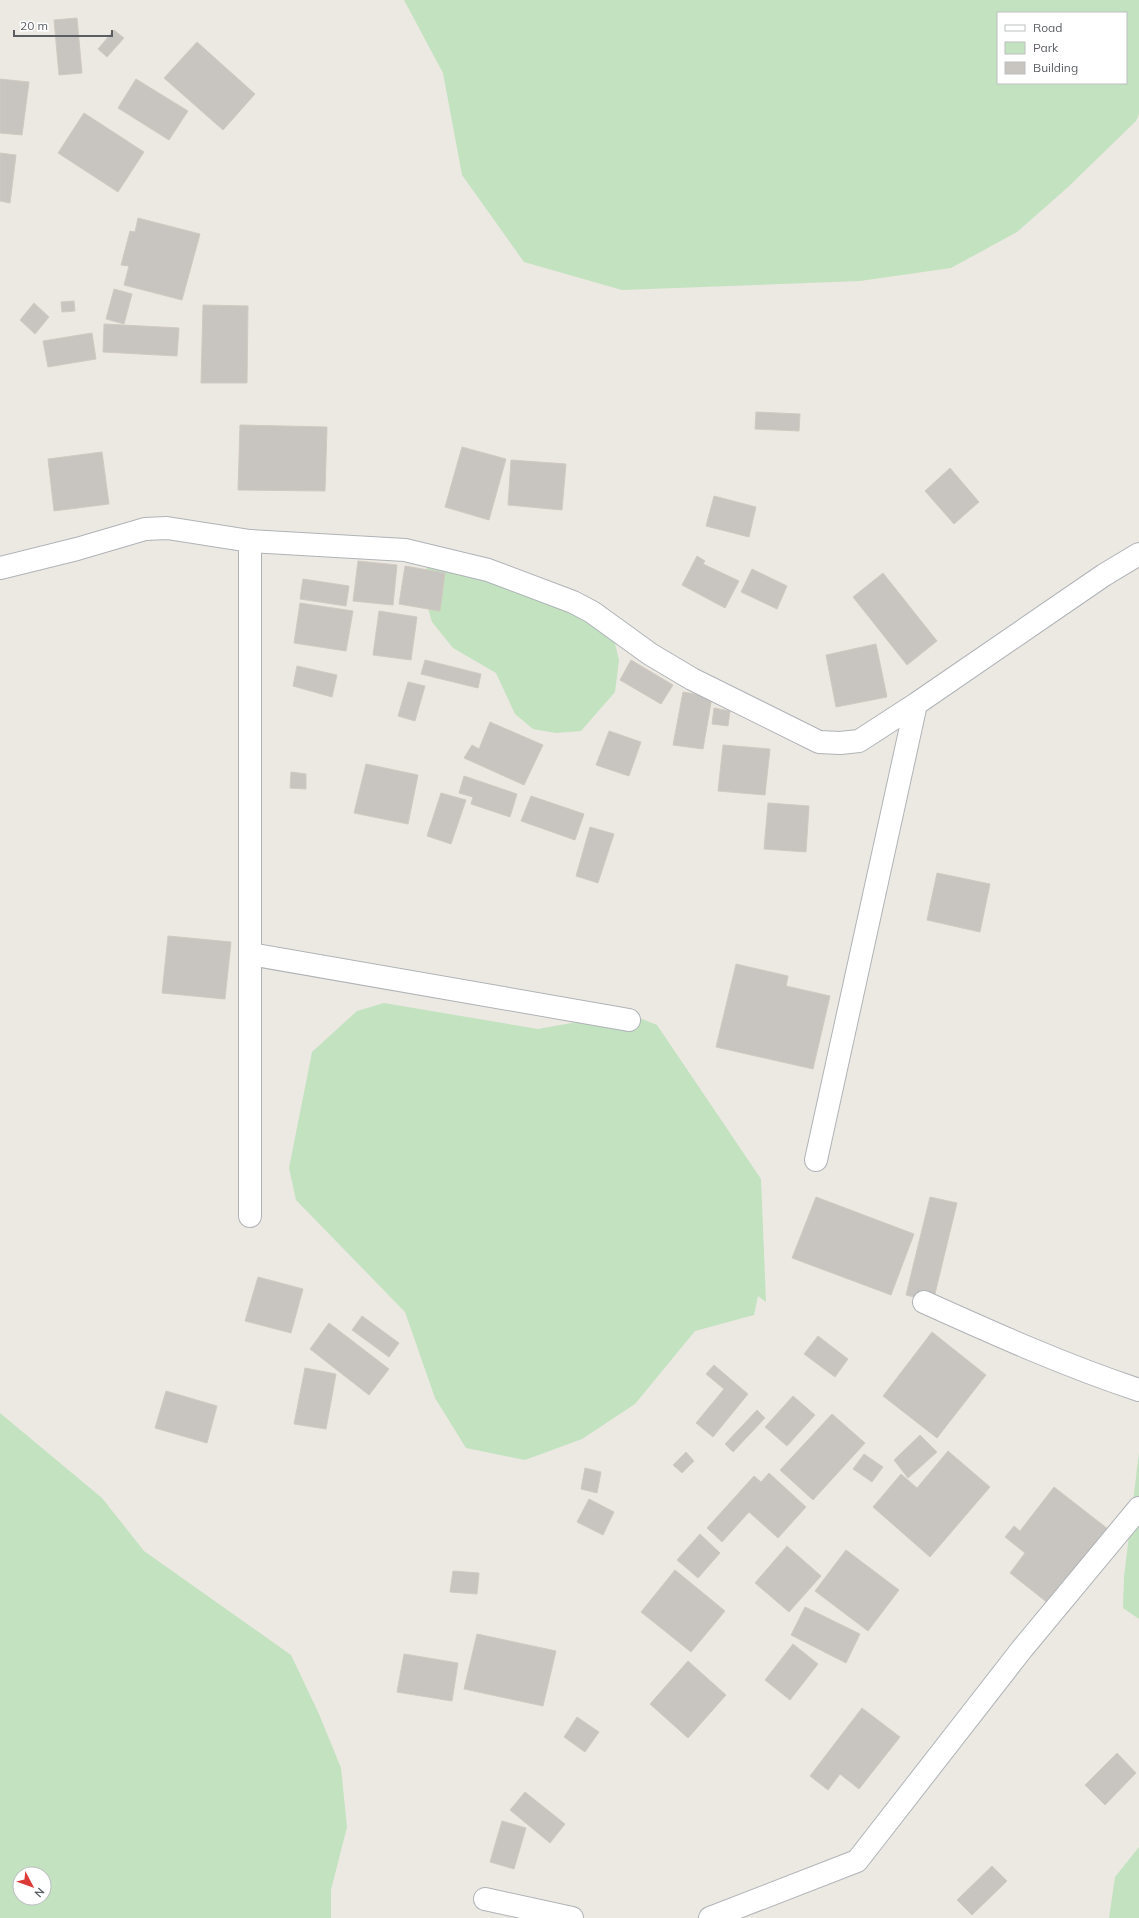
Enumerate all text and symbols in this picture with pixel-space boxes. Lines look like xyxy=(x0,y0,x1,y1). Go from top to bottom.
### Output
scale bar xyxy=(14,12,112,38)
legend xyxy=(997,12,1127,84)
text: 20 m xyxy=(20,18,48,33)
text: Road xyxy=(1033,20,1062,35)
text: Park xyxy=(1033,40,1059,55)
text: Building xyxy=(1033,60,1078,75)
north arrow xyxy=(12,1866,52,1906)
text: N xyxy=(32,1885,48,1900)

